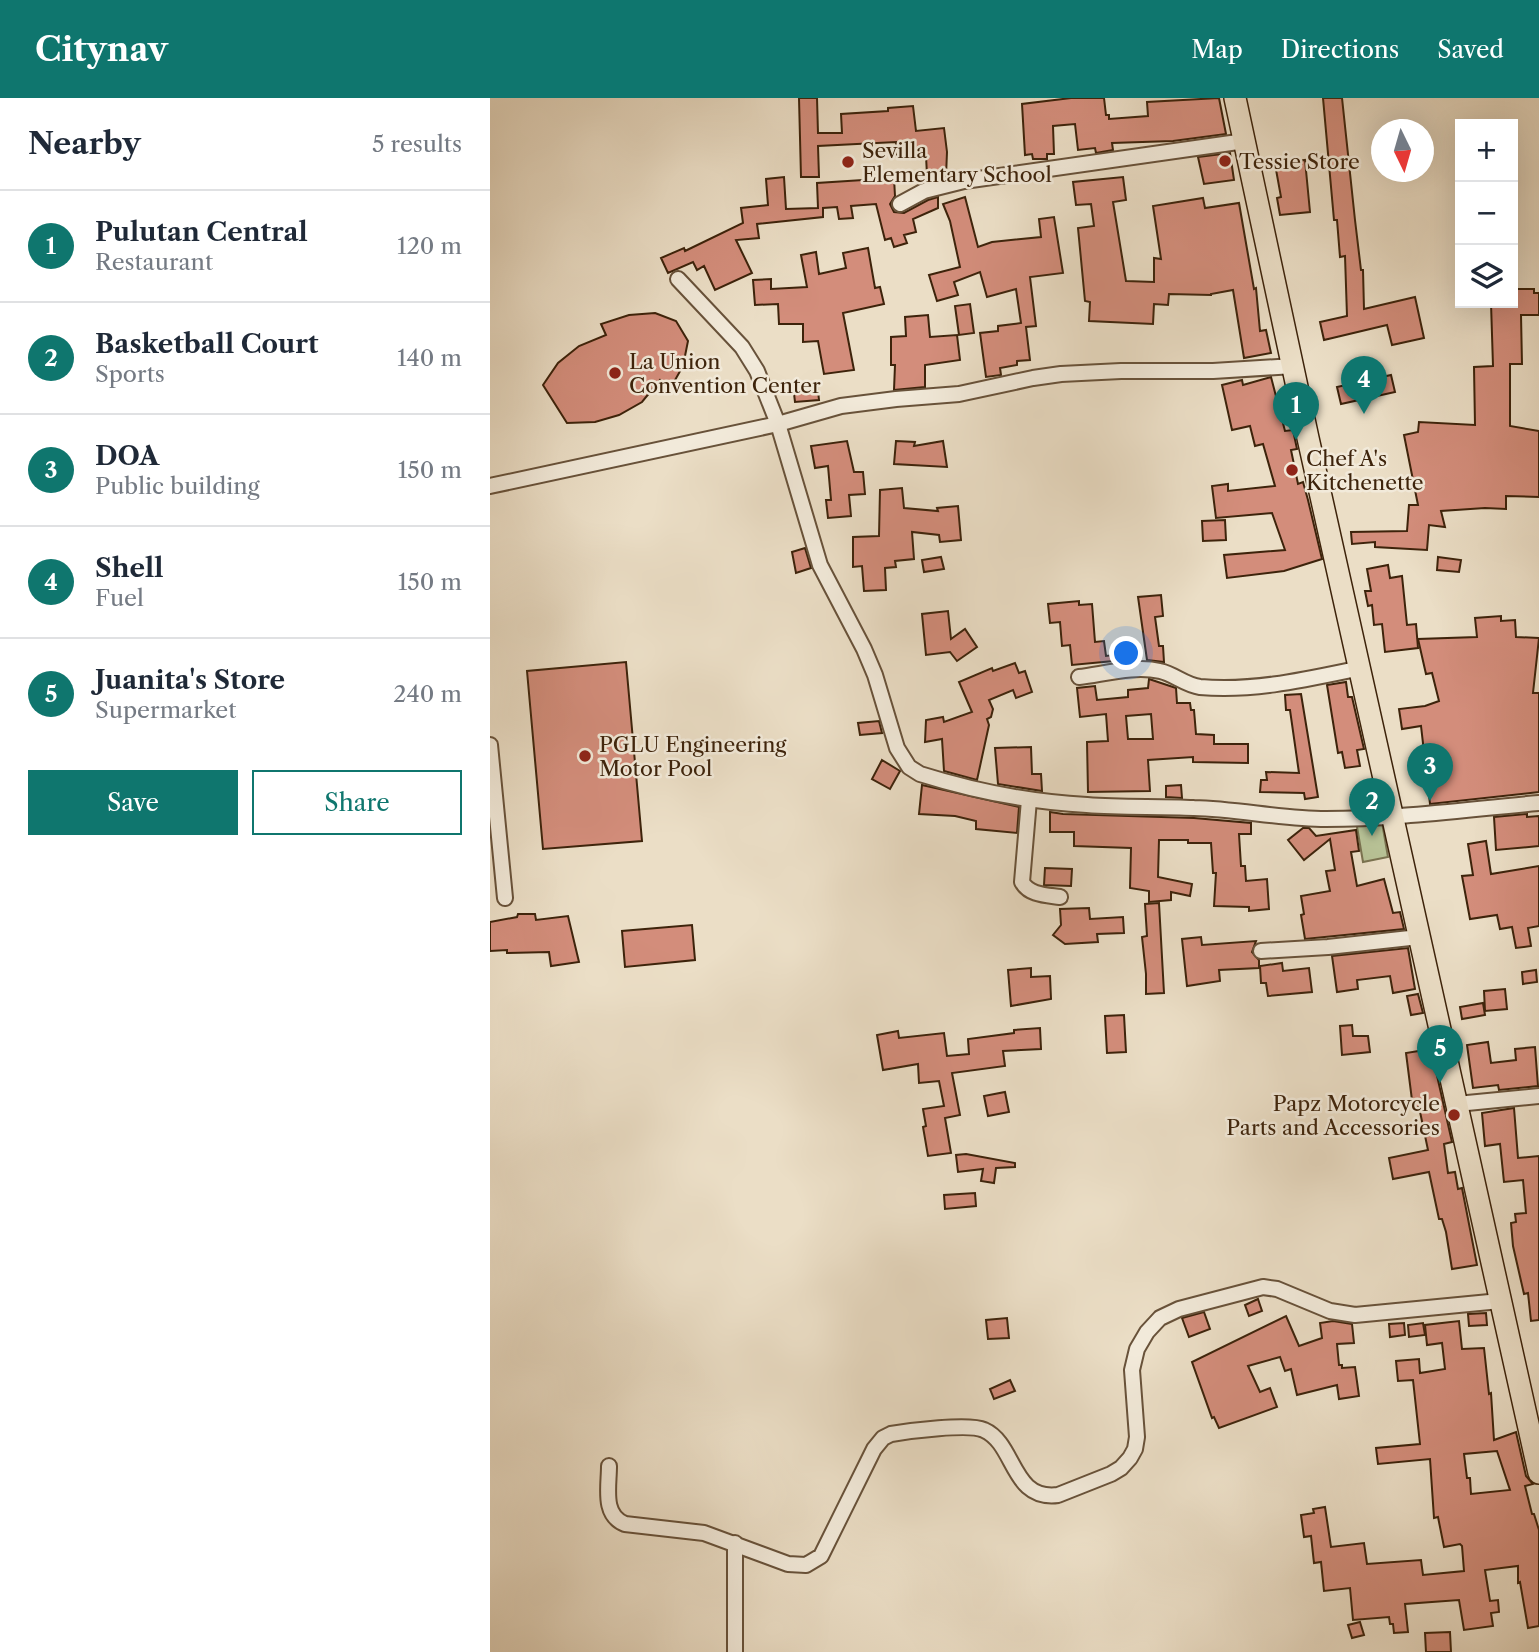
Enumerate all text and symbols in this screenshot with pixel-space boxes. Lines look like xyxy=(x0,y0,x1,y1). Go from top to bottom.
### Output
text: Citynav xyxy=(35,29,168,70)
text: Map xyxy=(1191,35,1243,64)
text: Directions xyxy=(1281,35,1399,64)
text: Saved xyxy=(1437,35,1504,64)
north arrow xyxy=(1371,119,1434,182)
map controls xyxy=(1455,119,1518,308)
button: + xyxy=(1455,119,1518,182)
text: Nearby xyxy=(28,125,141,162)
text: 5 results xyxy=(372,130,462,158)
place label: Sevilla Elementary School xyxy=(862,138,1052,187)
place label: Tessie Store xyxy=(1239,149,1360,174)
marker: Tessie Store xyxy=(1217,153,1233,169)
marker: Sevilla Elementary School xyxy=(840,154,856,170)
button: − xyxy=(1455,182,1518,245)
text: Pulutan Central xyxy=(95,216,308,248)
text: 1 xyxy=(46,232,56,260)
text: 120 m xyxy=(397,232,462,260)
button: layers xyxy=(1455,245,1518,308)
text: Restaurant xyxy=(95,248,213,276)
text: Basketball Court xyxy=(95,328,319,360)
text: 2 xyxy=(44,344,58,372)
text: 140 m xyxy=(397,344,462,372)
place label: La Union Convention Center xyxy=(629,349,821,398)
pin: 4 xyxy=(1341,356,1387,414)
text: Sports xyxy=(95,360,165,388)
marker: La Union Convention Center xyxy=(607,365,623,381)
pin: 1 xyxy=(1273,382,1319,440)
text: DOA xyxy=(95,440,159,472)
place label: Chef A's Kitchenette xyxy=(1306,446,1424,495)
text: 3 xyxy=(45,456,58,484)
text: 150 m xyxy=(398,456,462,484)
marker: Chef A's Kitchenette xyxy=(1284,462,1300,478)
text: Public building xyxy=(95,472,260,500)
text: Shell xyxy=(95,552,163,584)
text: 4 xyxy=(44,568,58,596)
text: 150 m xyxy=(398,568,462,596)
text: Fuel xyxy=(95,584,144,612)
your location xyxy=(1109,636,1143,670)
text: Juanita's Store xyxy=(95,664,285,696)
text: 5 xyxy=(45,680,57,708)
text: 240 m xyxy=(393,680,462,708)
text: Supermarket xyxy=(95,696,236,724)
place label: PGLU Engineering Motor Pool xyxy=(599,732,787,781)
pin: 3 xyxy=(1407,743,1453,801)
marker: PGLU Engineering Motor Pool xyxy=(577,748,593,764)
button: Save xyxy=(28,770,238,835)
button: Share xyxy=(252,770,462,835)
pin: 2 xyxy=(1349,778,1395,836)
pin: 5 xyxy=(1417,1025,1463,1083)
place label: Papz Motorcycle Parts and Accessories xyxy=(1226,1091,1440,1140)
marker: Papz Motorcycle Parts and Accessories xyxy=(1446,1107,1462,1123)

